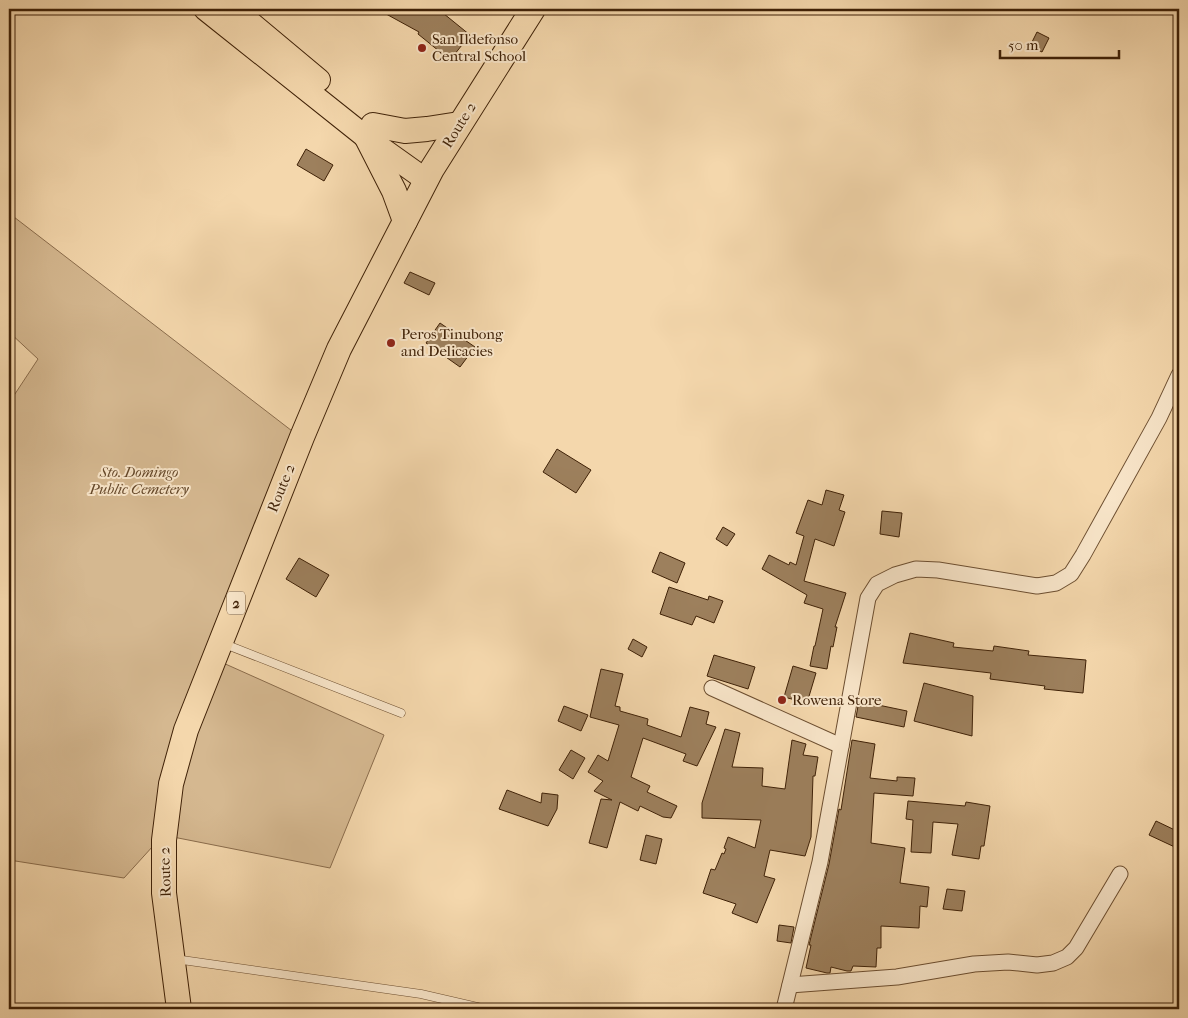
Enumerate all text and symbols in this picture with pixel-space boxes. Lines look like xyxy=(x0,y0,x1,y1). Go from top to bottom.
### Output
scale bar xyxy=(1000,28,1119,60)
place label: San Ildefonso Central School xyxy=(432,30,526,65)
text: 50 m xyxy=(1008,36,1039,54)
marker: San Ildefonso Central School xyxy=(416,42,428,54)
street label: Route 2 xyxy=(438,99,480,151)
place label: Peros Tinubong and Delicacies xyxy=(401,325,504,360)
marker: Peros Tinubong and Delicacies xyxy=(385,337,397,349)
street label: Route 2 xyxy=(263,461,299,515)
park label: Sto. Domingo Public Cemetery xyxy=(88,463,190,498)
road number: 2 xyxy=(227,592,245,614)
place label: Rowena Store xyxy=(792,691,882,709)
marker: Rowena Store xyxy=(776,694,788,706)
street label: Route 2 xyxy=(155,846,175,897)

